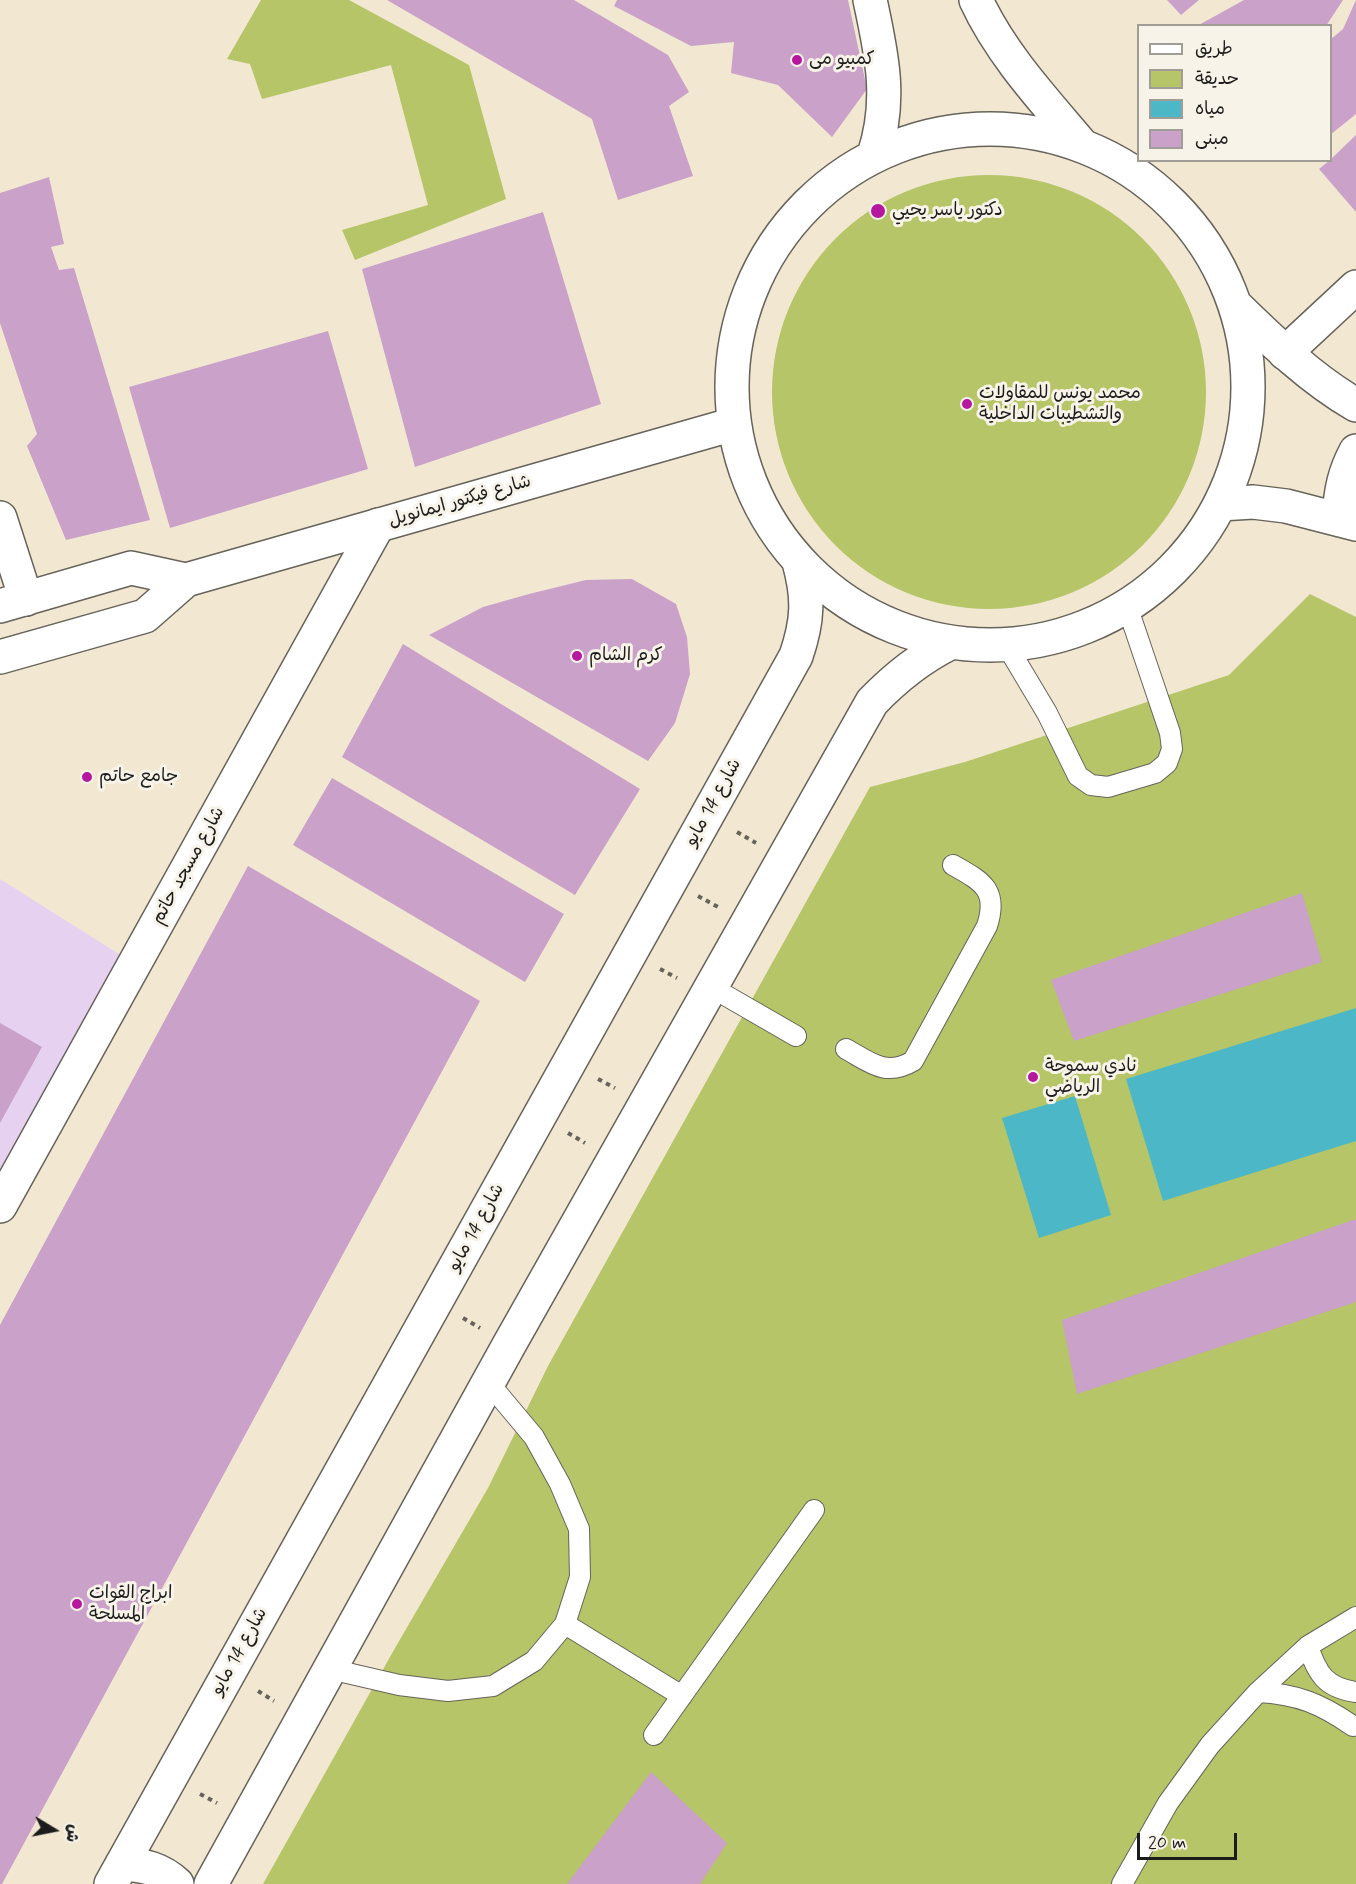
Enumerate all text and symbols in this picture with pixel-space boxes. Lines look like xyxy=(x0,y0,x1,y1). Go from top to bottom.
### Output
legend xyxy=(1137,24,1332,162)
text: طريق xyxy=(1195,37,1233,61)
place label: كمبيو مى xyxy=(809,49,875,71)
marker: كمبيو مى xyxy=(790,53,804,67)
text: حديقة xyxy=(1195,67,1239,91)
text: مياه xyxy=(1195,97,1225,121)
text: مبنى xyxy=(1195,127,1229,151)
place label: دكتور ياسر يحيي xyxy=(892,200,1003,222)
marker: دكتور ياسر يحيي xyxy=(869,202,887,220)
place label: محمد يونس للمقاولات والتشطيبات الداخلية xyxy=(979,383,1141,426)
marker: محمد يونس للمقاولات والتشطيبات الداخلية xyxy=(960,397,974,411)
street label: شارع فيكتور ايمانويل xyxy=(386,471,534,533)
place label: كرم الشام xyxy=(589,645,663,667)
marker: كرم الشام xyxy=(570,649,584,663)
street label: شارع 14 مايو xyxy=(681,756,747,850)
place label: جامع حاتم xyxy=(99,766,178,788)
marker: جامع حاتم xyxy=(80,770,94,784)
street label: شارع مسجد حاتم xyxy=(148,803,230,929)
place label: نادي سموحة الرياضي xyxy=(1045,1056,1136,1098)
marker: نادي سموحة الرياضي xyxy=(1026,1070,1040,1084)
street label: شارع 14 مايو xyxy=(444,1181,510,1275)
place label: ابراج القوات المسلحة xyxy=(89,1583,173,1626)
marker: ابراج القوات المسلحة xyxy=(70,1597,84,1611)
street label: شارع 14 مايو xyxy=(207,1605,273,1699)
north arrow xyxy=(24,1800,84,1860)
scale bar xyxy=(1140,1821,1240,1859)
text: ش xyxy=(60,1823,84,1844)
text: 20 m xyxy=(1148,1831,1186,1855)

